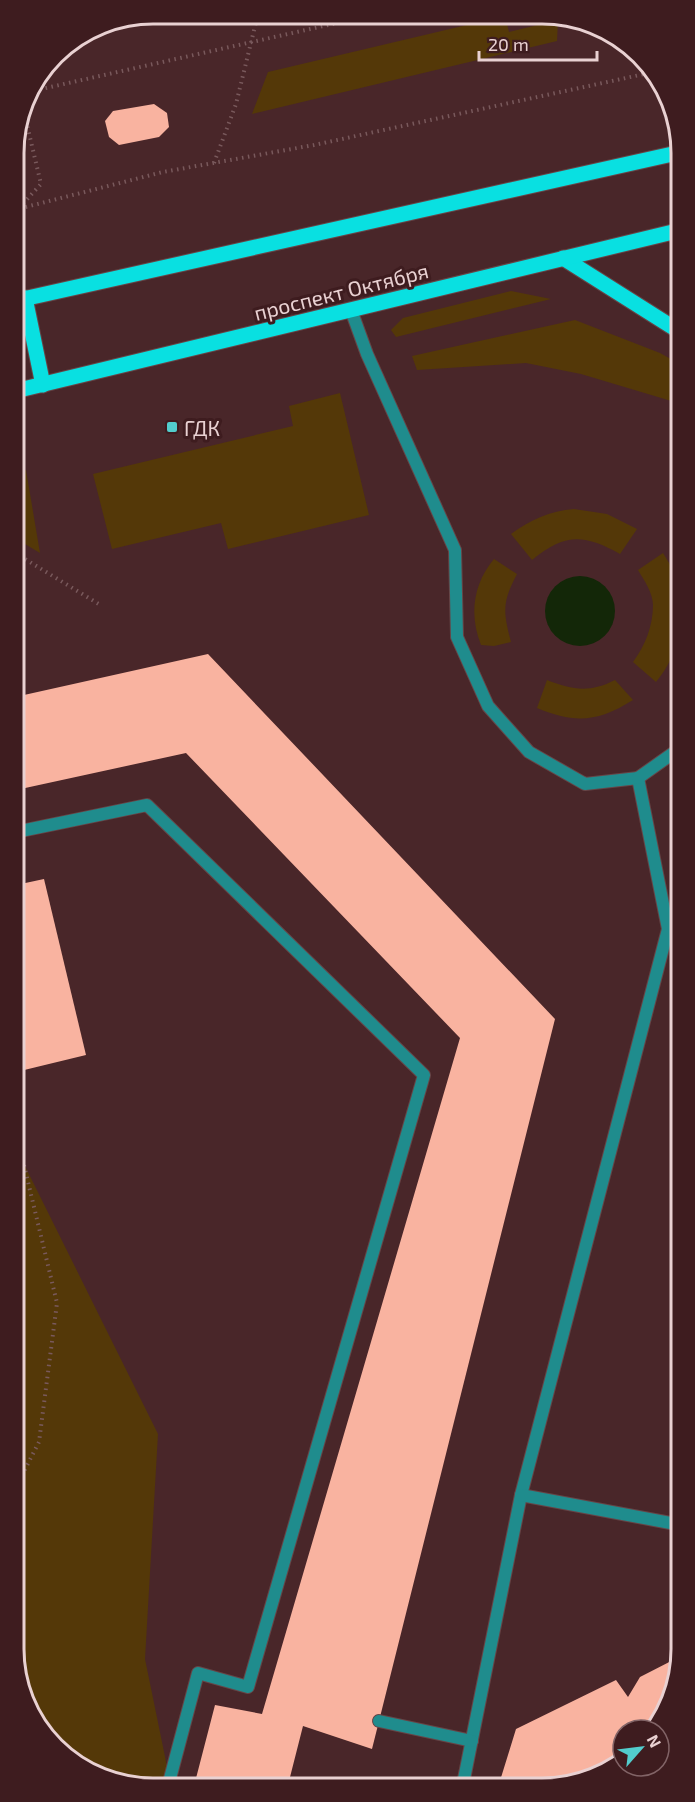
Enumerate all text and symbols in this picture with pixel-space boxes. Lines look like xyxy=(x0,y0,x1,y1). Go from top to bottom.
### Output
scale bar xyxy=(479,24,598,62)
text: 20 m xyxy=(488,33,529,55)
street label: проспект Октября xyxy=(251,257,431,325)
place label: ГДК xyxy=(184,415,220,440)
marker: ГДК xyxy=(165,420,179,434)
north arrow xyxy=(611,1718,671,1778)
text: N xyxy=(644,1731,666,1750)

